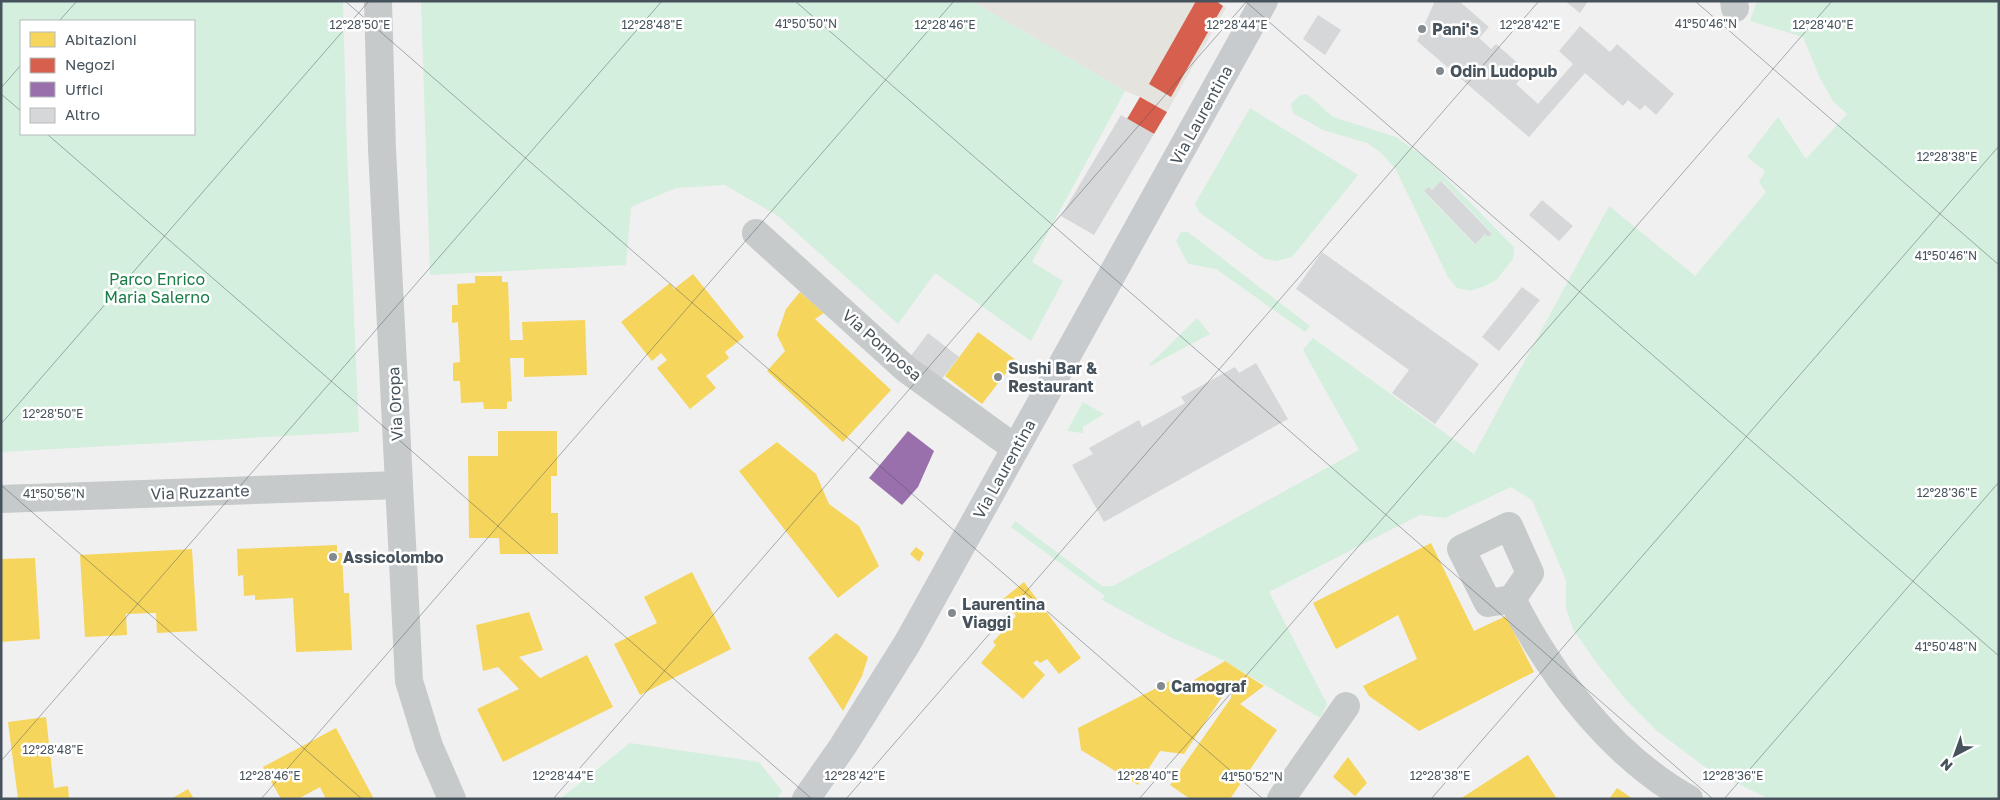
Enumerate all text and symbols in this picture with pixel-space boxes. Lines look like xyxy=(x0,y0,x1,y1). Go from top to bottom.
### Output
text: 41°50'50"N xyxy=(775,16,837,31)
text: 41°50'46"N xyxy=(1675,16,1737,31)
text: 12°28'50"E xyxy=(330,17,390,32)
text: 12°28'48"E xyxy=(621,17,683,32)
text: 12°28'46"E xyxy=(915,17,975,32)
text: 12°28'44"E xyxy=(1206,17,1268,32)
text: 12°28'42"E xyxy=(1500,17,1560,32)
text: 12°28'40"E xyxy=(1792,17,1854,32)
place label: Pani's xyxy=(1432,19,1479,39)
legend xyxy=(20,20,195,135)
marker: Pani's xyxy=(1416,23,1428,35)
text: Abitazioni xyxy=(65,30,137,48)
text: Negozi xyxy=(65,55,115,73)
place label: Odin Ludopub xyxy=(1450,61,1558,81)
street label: Via Laurentina xyxy=(1165,62,1237,168)
marker: Odin Ludopub xyxy=(1434,65,1446,77)
text: Uffici xyxy=(65,80,103,98)
text: Altro xyxy=(65,105,100,123)
text: 12°28'38"E xyxy=(1917,149,1977,164)
text: 41°50'46"N xyxy=(1915,248,1977,263)
park label: Parco Enrico Maria Salerno xyxy=(104,269,210,307)
street label: Via Pomposa xyxy=(838,305,926,385)
place label: Sushi Bar & Restaurant xyxy=(1008,358,1098,396)
street label: Via Oropa xyxy=(383,366,407,442)
marker: Sushi Bar & Restaurant xyxy=(992,371,1004,383)
text: 12°28'50"E xyxy=(23,406,83,421)
street label: Via Laurentina xyxy=(968,416,1040,522)
street label: Via Ruzzante xyxy=(150,480,250,504)
text: 12°28'36"E xyxy=(1917,485,1977,500)
text: 41°50'56"N xyxy=(23,486,85,501)
place label: Assicolombo xyxy=(343,547,444,567)
marker: Assicolombo xyxy=(327,551,339,563)
place label: Laurentina Viaggi xyxy=(962,594,1045,632)
marker: Laurentina Viaggi xyxy=(946,607,958,619)
text: 41°50'48"N xyxy=(1915,639,1977,654)
place label: Camograf xyxy=(1171,676,1246,696)
marker: Camograf xyxy=(1155,680,1167,692)
north arrow xyxy=(1930,730,1980,780)
text: 12°28'48"E xyxy=(22,742,84,757)
text: N xyxy=(1937,755,1956,775)
text: 12°28'46"E xyxy=(240,768,300,783)
text: 12°28'44"E xyxy=(532,768,594,783)
text: 12°28'42"E xyxy=(825,768,885,783)
text: 12°28'40"E xyxy=(1117,768,1179,783)
text: 12°28'38"E xyxy=(1410,768,1470,783)
text: 12°28'36"E xyxy=(1703,768,1763,783)
text: 41°50'52"N xyxy=(1221,769,1283,784)

